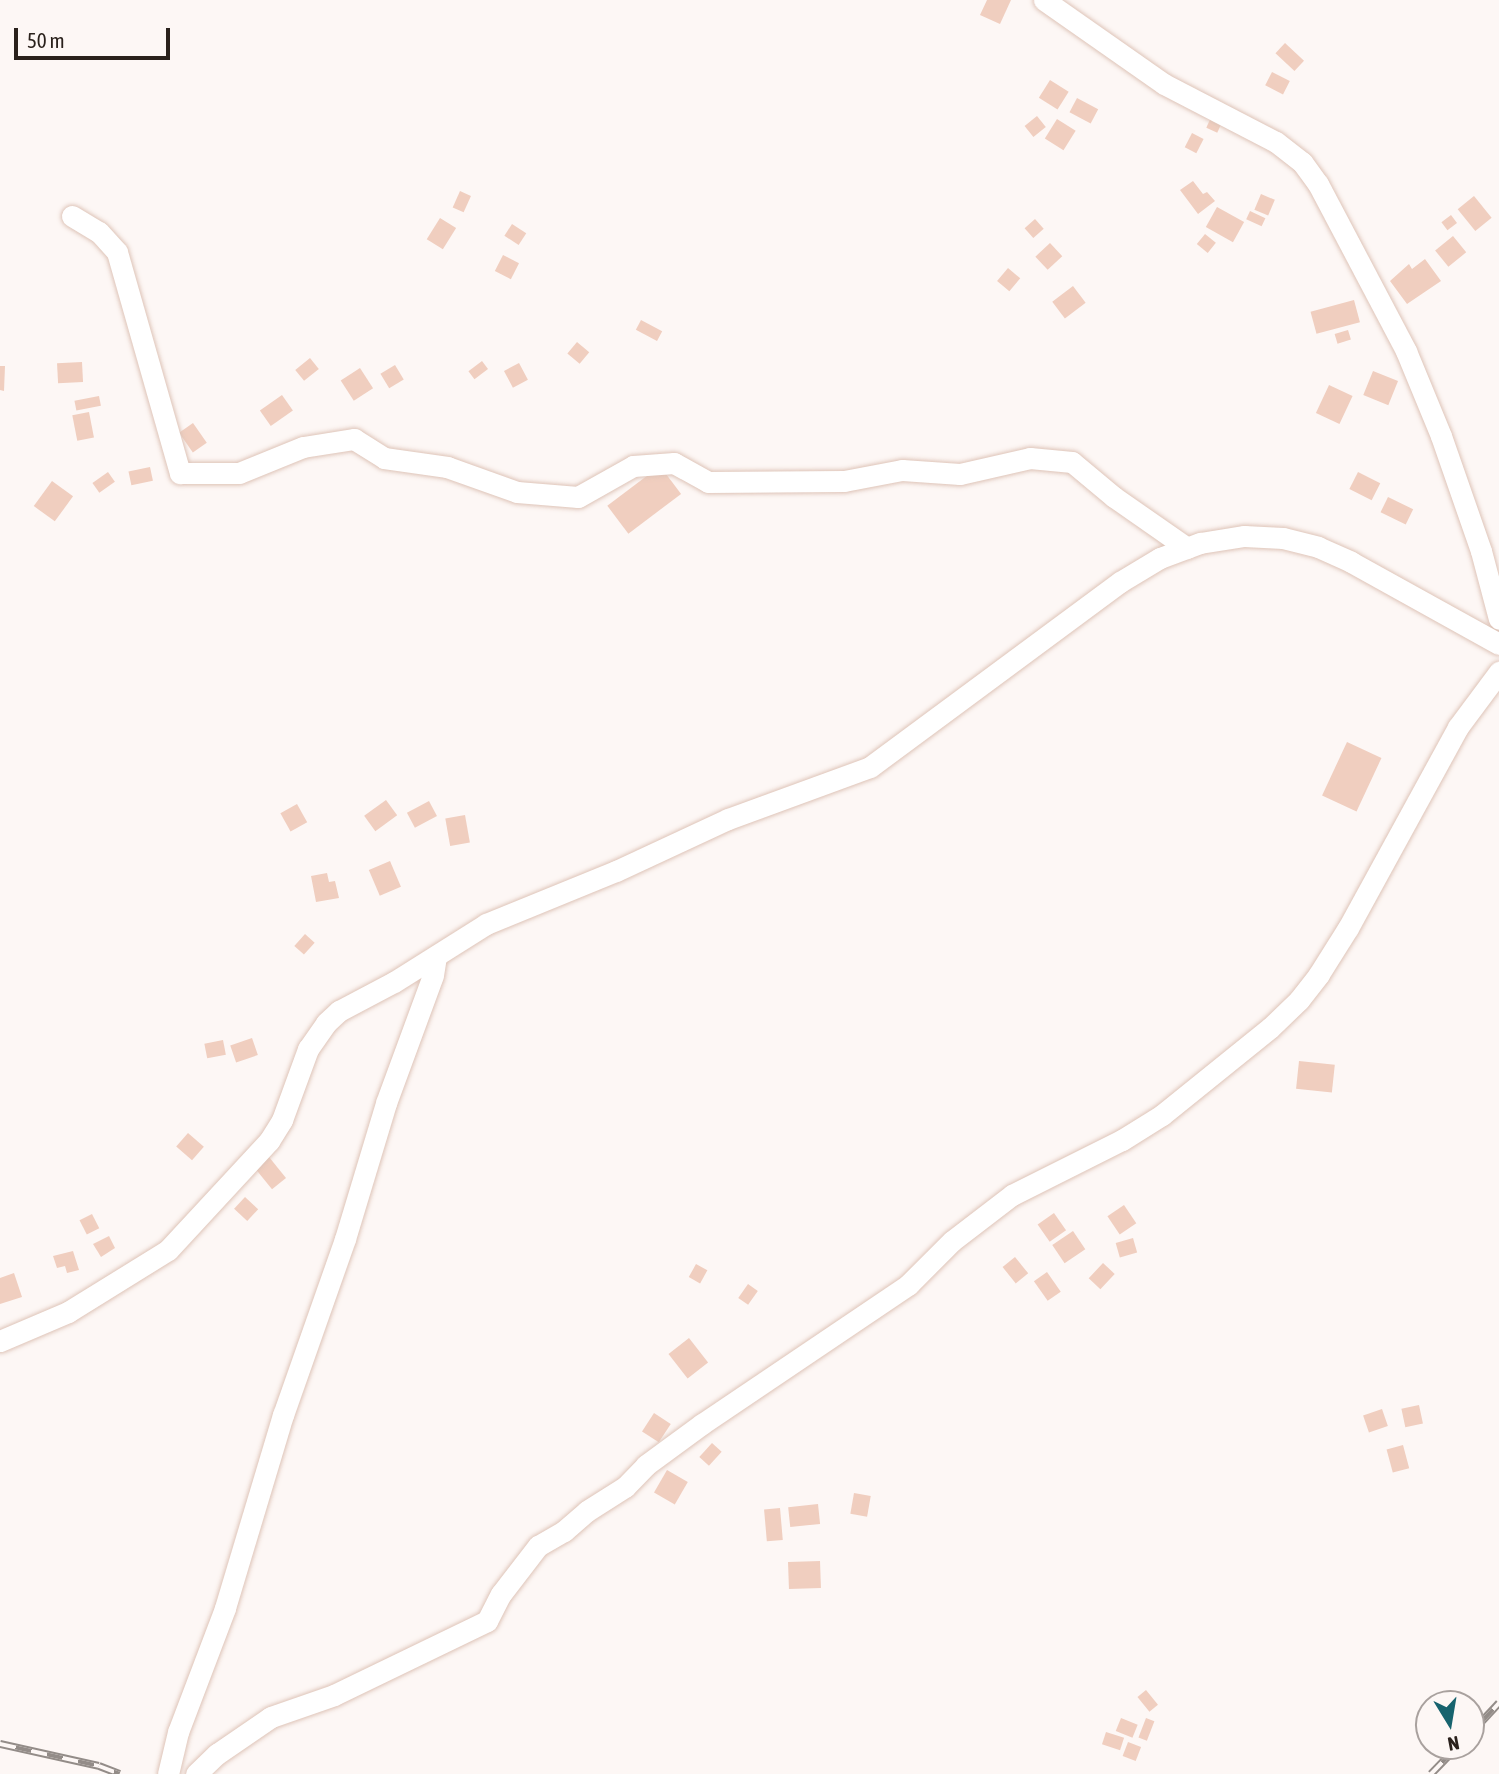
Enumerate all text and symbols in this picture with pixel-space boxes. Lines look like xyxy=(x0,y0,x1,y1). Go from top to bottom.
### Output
scale bar xyxy=(18,14,173,58)
text: 50 m xyxy=(27,28,65,52)
north arrow xyxy=(1415,1690,1485,1760)
text: N xyxy=(1446,1732,1461,1756)

